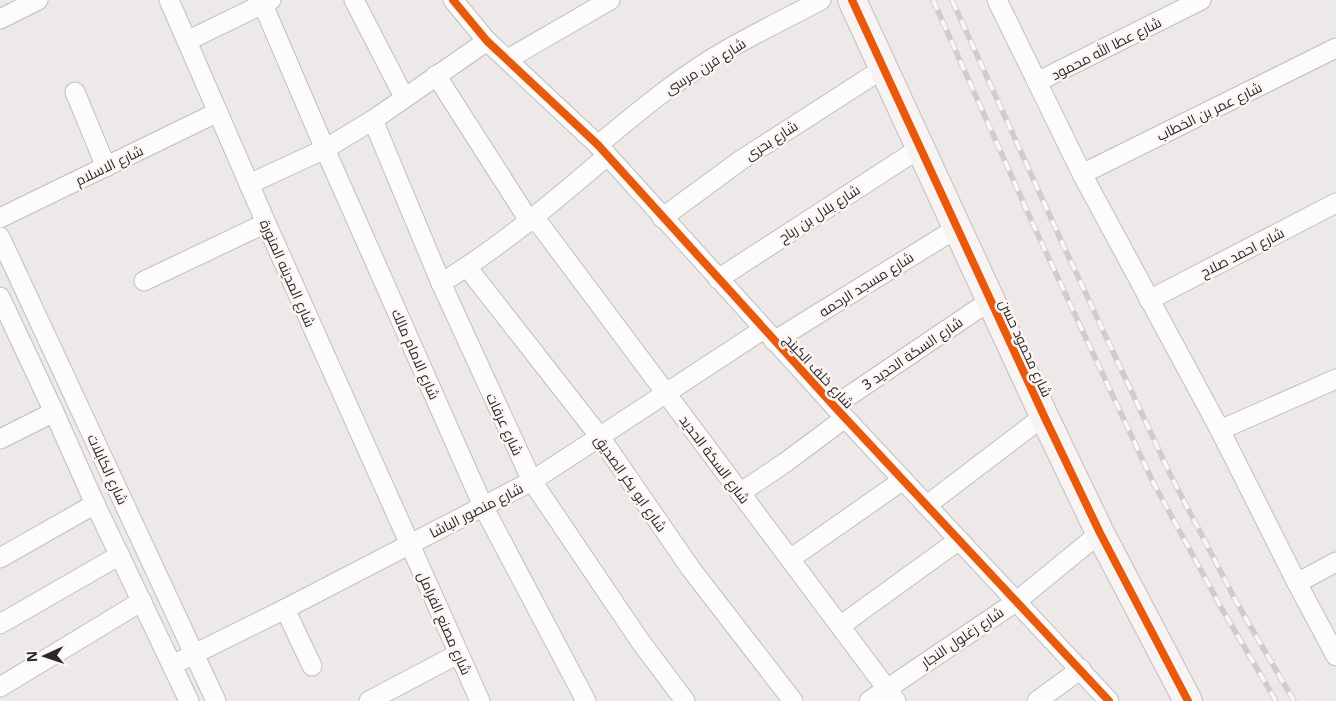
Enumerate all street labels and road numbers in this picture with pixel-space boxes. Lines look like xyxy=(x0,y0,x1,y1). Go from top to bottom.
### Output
street label: شارع عطا الله محمود xyxy=(1048,12,1164,84)
street label: شارع فرن مرسى xyxy=(661,34,749,98)
street label: شارع عمر بن الخطاب xyxy=(1153,77,1265,145)
street label: شارع بحرى xyxy=(741,116,801,164)
street label: شارع الاسلام xyxy=(72,140,147,190)
street label: شارع بلال بن رباح xyxy=(775,180,863,246)
street label: شارع المدينه المنورة xyxy=(256,216,320,330)
street label: شارع احمد صلاح xyxy=(1197,223,1287,281)
street label: شارع مسجد الرحمه xyxy=(815,247,917,321)
street label: شارع محمود حسن xyxy=(995,296,1057,400)
street label: شارع الامام مالك xyxy=(387,306,445,403)
street label: شارع السكة الحديد 3 xyxy=(858,312,966,394)
street label: شارع خلف الكينج xyxy=(780,330,858,412)
street label: شارع عرفات xyxy=(482,390,528,458)
street label: شارع السكة الحديد xyxy=(675,411,755,507)
street label: شارع الكابلات xyxy=(83,431,133,507)
street label: شارع ابو بكر الصديق xyxy=(590,431,672,535)
street label: شارع منصور الباشا xyxy=(426,478,526,542)
street label: شارع مصنع الفرامل xyxy=(414,568,476,678)
street label: شارع زغلول النجار xyxy=(916,602,1007,672)

